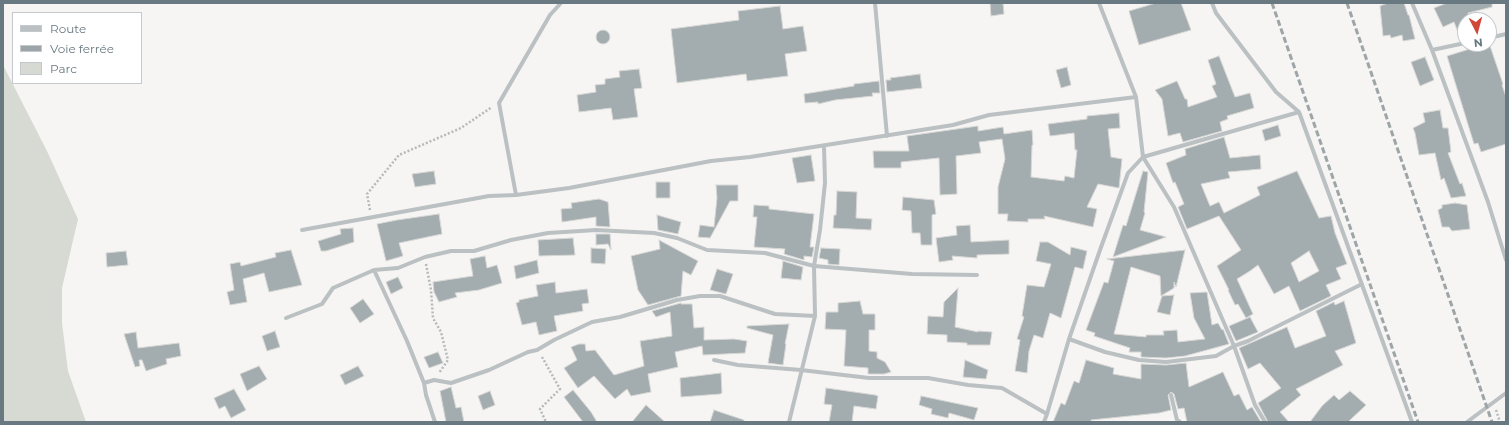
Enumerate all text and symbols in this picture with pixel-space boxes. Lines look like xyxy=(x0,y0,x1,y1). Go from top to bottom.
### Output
legend xyxy=(12,12,142,84)
north arrow xyxy=(1457,12,1497,52)
text: Route xyxy=(50,21,86,36)
text: N xyxy=(1473,36,1483,50)
text: Voie ferrée xyxy=(50,41,114,56)
text: Parc xyxy=(50,61,77,76)

